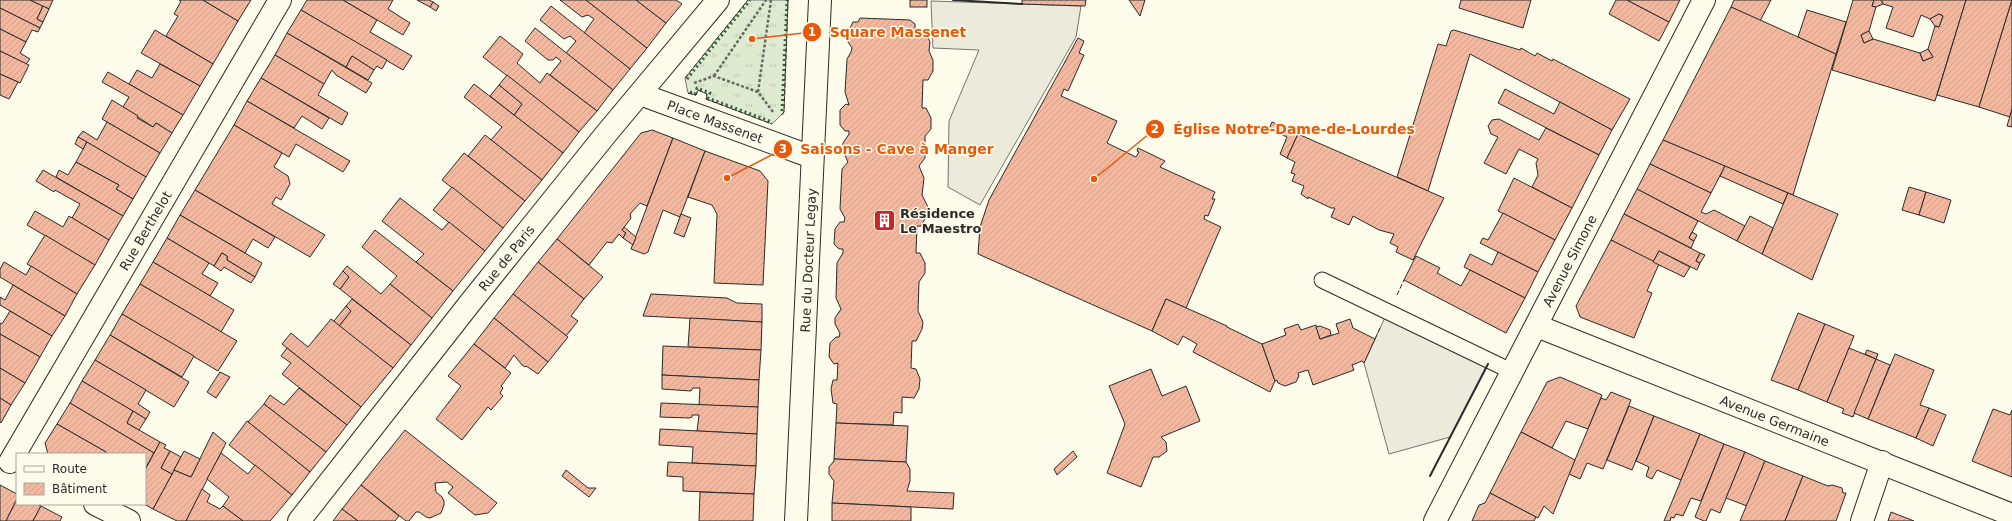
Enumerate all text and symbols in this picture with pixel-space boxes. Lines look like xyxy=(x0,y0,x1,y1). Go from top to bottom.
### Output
callout: Square Massenet xyxy=(802,19,975,45)
text: Square Massenet xyxy=(830,24,967,40)
text: 1 xyxy=(808,25,816,39)
street label: Place Massenet xyxy=(665,98,765,146)
callout: Église Notre-Dame-de-Lourdes xyxy=(1145,116,1423,142)
text: Église Notre-Dame-de-Lourdes xyxy=(1173,121,1415,137)
text: 2 xyxy=(1151,122,1159,136)
callout: Saisons - Cave à Manger xyxy=(773,136,1002,162)
text: Saisons - Cave à Manger xyxy=(800,141,994,157)
text: 3 xyxy=(779,142,787,156)
street label: Rue du Docteur Legay xyxy=(798,188,819,333)
street label: Rue Berthelot xyxy=(117,189,175,273)
place label: Résidence Le Maestro xyxy=(900,206,982,236)
building icon: Résidence Le Maestro xyxy=(871,207,897,233)
street label: Avenue Simone xyxy=(1540,212,1600,309)
street label: Rue de Paris xyxy=(476,222,538,294)
street label: Avenue Germaine xyxy=(1718,393,1831,450)
legend xyxy=(16,453,146,505)
text: Route xyxy=(52,462,87,476)
text: Bâtiment xyxy=(52,482,107,496)

